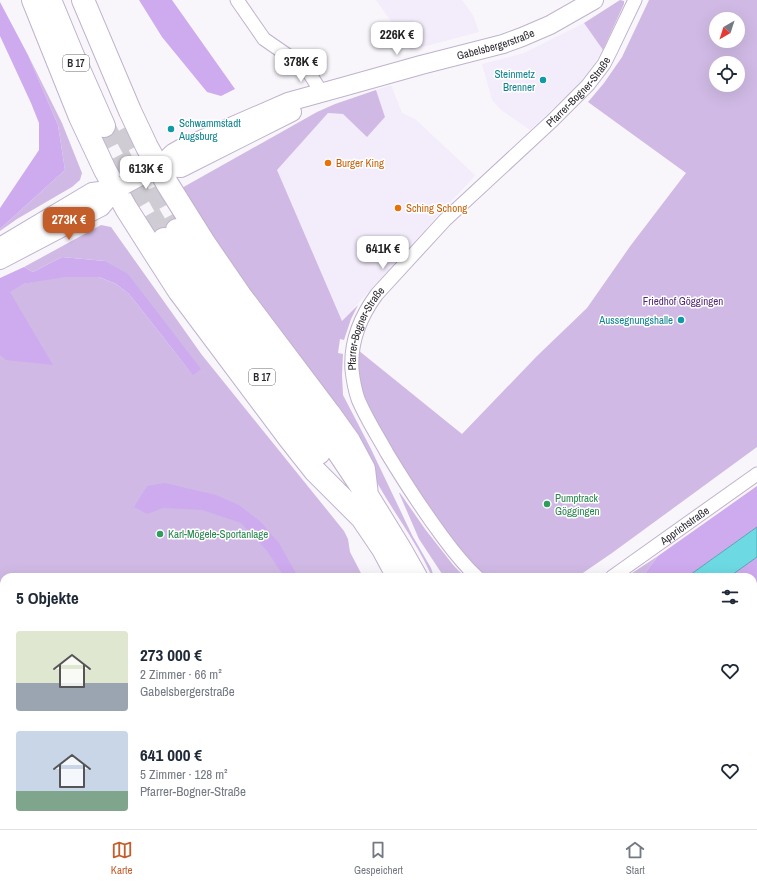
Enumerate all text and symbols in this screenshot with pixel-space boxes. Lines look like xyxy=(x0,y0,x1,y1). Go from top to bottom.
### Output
north arrow xyxy=(709,12,745,48)
map controls xyxy=(709,12,745,92)
pin: 226K € xyxy=(364,22,430,56)
text: 226K € xyxy=(380,26,414,43)
street label: Gabelsbergerstraße xyxy=(455,26,536,63)
pin: 378K € xyxy=(268,49,334,83)
text: 378K € xyxy=(284,53,318,70)
road number: B 17 xyxy=(63,55,89,71)
street label: Pfarrer-Bogner-Straße xyxy=(543,55,613,130)
button: locate xyxy=(709,56,745,92)
place label: Steinmetz Brenner xyxy=(494,67,535,94)
marker: Steinmetz Brenner xyxy=(538,75,548,85)
place label: Schwammstadt Augsburg xyxy=(178,116,241,143)
marker: Schwammstadt Augsburg xyxy=(166,124,176,134)
pin: 613K € xyxy=(113,156,179,190)
place label: Burger King xyxy=(336,156,384,170)
marker: Burger King xyxy=(323,158,333,168)
text: 613K € xyxy=(129,160,163,177)
place label: Sching Schong xyxy=(406,201,467,215)
marker: Sching Schong xyxy=(393,203,403,213)
pin: 273K € xyxy=(36,207,102,241)
text: 273K € xyxy=(52,211,86,228)
pin: 641K € xyxy=(350,236,416,270)
text: 641K € xyxy=(366,240,400,257)
street label: Pfarrer-Bogner-Straße xyxy=(345,284,387,371)
park label: Friedhof Göggingen xyxy=(643,294,723,308)
place label: Aussegnungshalle xyxy=(598,313,673,327)
marker: Aussegnungshalle xyxy=(676,315,686,325)
road number: B 17 xyxy=(249,369,275,385)
place label: Pumptrack Göggingen xyxy=(555,491,600,518)
marker: Pumptrack Göggingen xyxy=(542,499,552,509)
street label: Apprichstraße xyxy=(657,503,712,548)
place label: Karl-Mögele-Sportanlage xyxy=(168,527,268,541)
marker: Karl-Mögele-Sportanlage xyxy=(155,529,165,539)
text: 5 Objekte xyxy=(16,586,79,609)
icon: filters xyxy=(719,586,741,608)
text: 273 000 € xyxy=(140,643,202,666)
icon: home xyxy=(48,647,96,695)
icon: heart xyxy=(719,660,741,682)
text: 2 Zimmer · 66 m² xyxy=(140,666,222,683)
text: Gabelsbergerstraße xyxy=(140,683,235,700)
text: 641 000 € xyxy=(140,743,202,766)
icon: home xyxy=(48,747,96,795)
icon: heart xyxy=(719,760,741,782)
text: 5 Zimmer · 128 m² xyxy=(140,766,228,783)
text: Pfarrer-Bogner-Straße xyxy=(140,783,246,800)
tab: Karte xyxy=(111,839,133,877)
tab: Gespeichert xyxy=(354,839,403,877)
tab: Start xyxy=(624,839,646,877)

